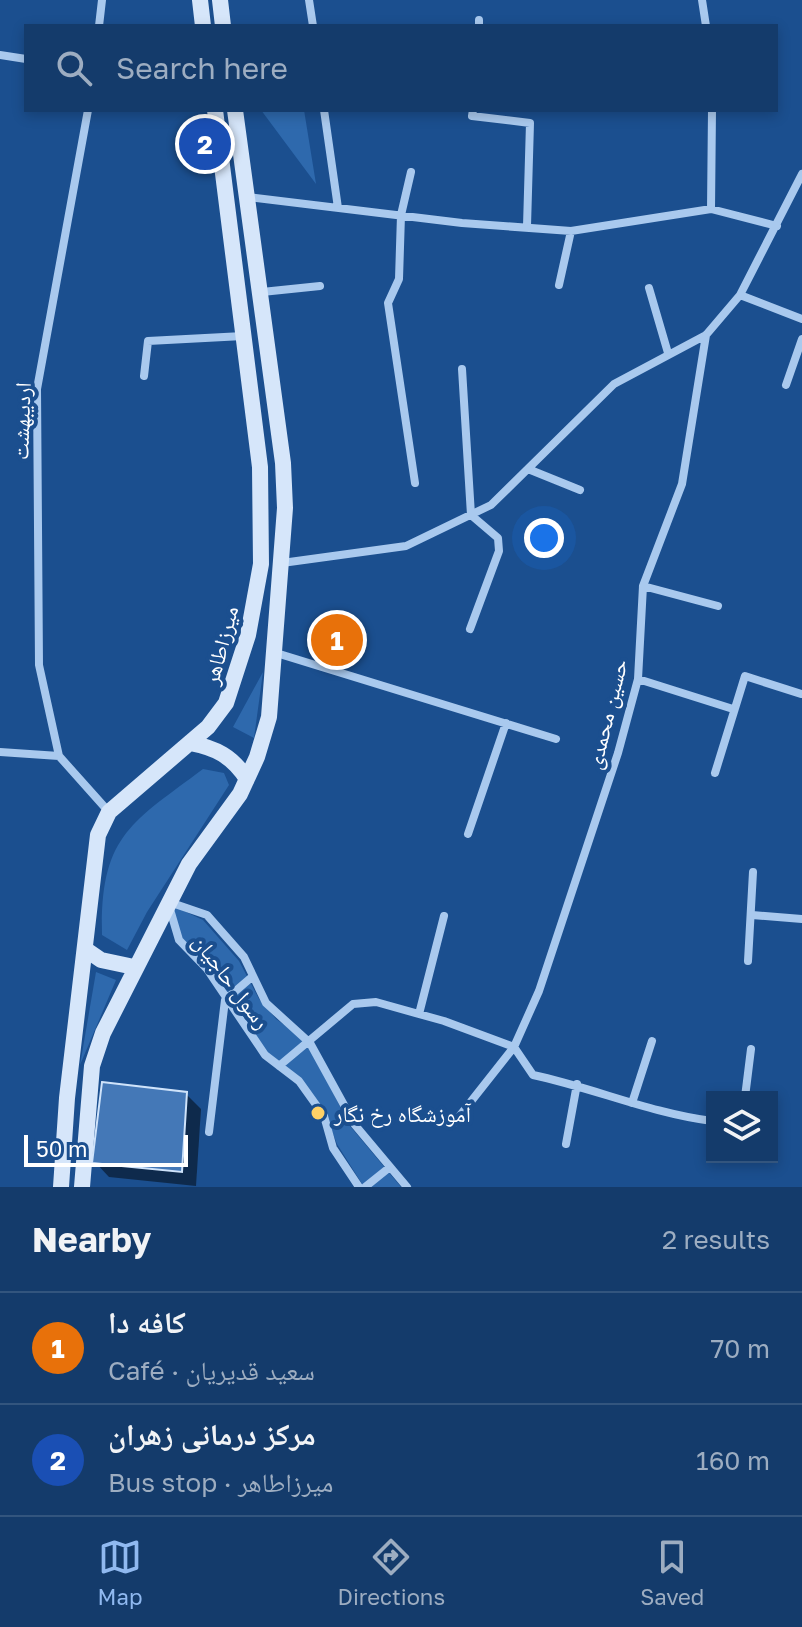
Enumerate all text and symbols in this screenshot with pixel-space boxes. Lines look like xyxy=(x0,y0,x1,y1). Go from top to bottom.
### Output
search box xyxy=(24,24,778,112)
icon: search xyxy=(52,46,96,90)
text: Search here xyxy=(116,50,288,86)
pin: 2 xyxy=(179,114,231,174)
street label: اردیبهشت xyxy=(6,382,36,460)
your location xyxy=(524,518,564,558)
street label: میرزاطاهر xyxy=(196,603,243,688)
pin: 1 xyxy=(311,610,363,670)
street label: حسین محمدی xyxy=(579,656,634,772)
street label: رسول حاجیان xyxy=(187,928,276,1034)
map controls xyxy=(706,1091,778,1163)
button: layers xyxy=(706,1091,778,1163)
place label: آموزشگاه رخ نگار xyxy=(333,1100,471,1128)
marker: آموزشگاه رخ نگار xyxy=(309,1104,327,1122)
scale bar xyxy=(24,1131,188,1167)
text: 50 m xyxy=(36,1135,87,1162)
text: Nearby xyxy=(32,1219,152,1259)
text: 2 results xyxy=(662,1224,770,1255)
text: کافه دا xyxy=(108,1304,186,1340)
text: 1 xyxy=(51,1333,65,1364)
text: 70 m xyxy=(711,1333,770,1364)
text: Café · سعید قدیریان xyxy=(108,1355,315,1386)
text: مرکز درمانی زهران xyxy=(108,1416,316,1452)
text: 2 xyxy=(50,1445,66,1476)
text: 160 m xyxy=(696,1445,770,1476)
text: Bus stop · میرزاطاهر xyxy=(108,1467,333,1498)
tab: Map xyxy=(98,1535,142,1610)
tab: Directions xyxy=(338,1535,445,1610)
tab: Saved xyxy=(640,1535,704,1610)

